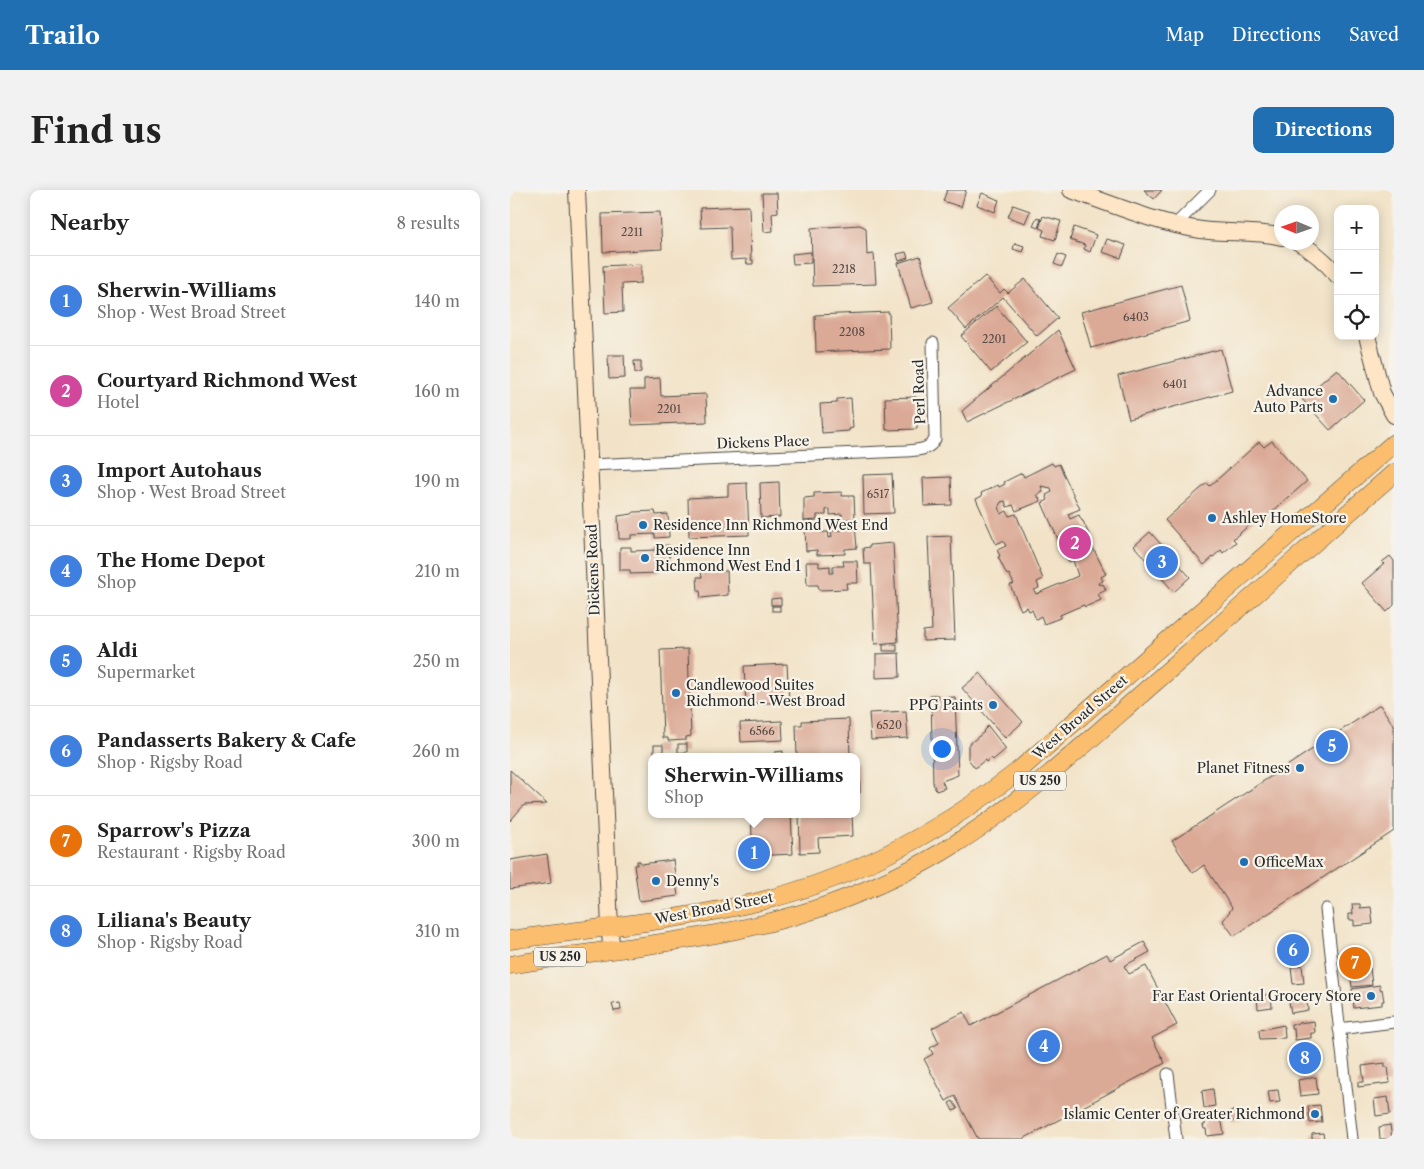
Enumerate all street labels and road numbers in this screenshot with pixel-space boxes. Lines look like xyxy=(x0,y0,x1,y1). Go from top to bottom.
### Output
street label: Perl Road xyxy=(909,359,929,425)
street label: Dickens Place xyxy=(716,431,810,453)
street label: Dickens Road xyxy=(582,523,604,616)
street label: West Broad Street xyxy=(1028,671,1131,764)
road number: US 250 xyxy=(1014,772,1066,790)
street label: West Broad Street xyxy=(652,888,775,928)
road number: US 250 xyxy=(534,948,586,966)

